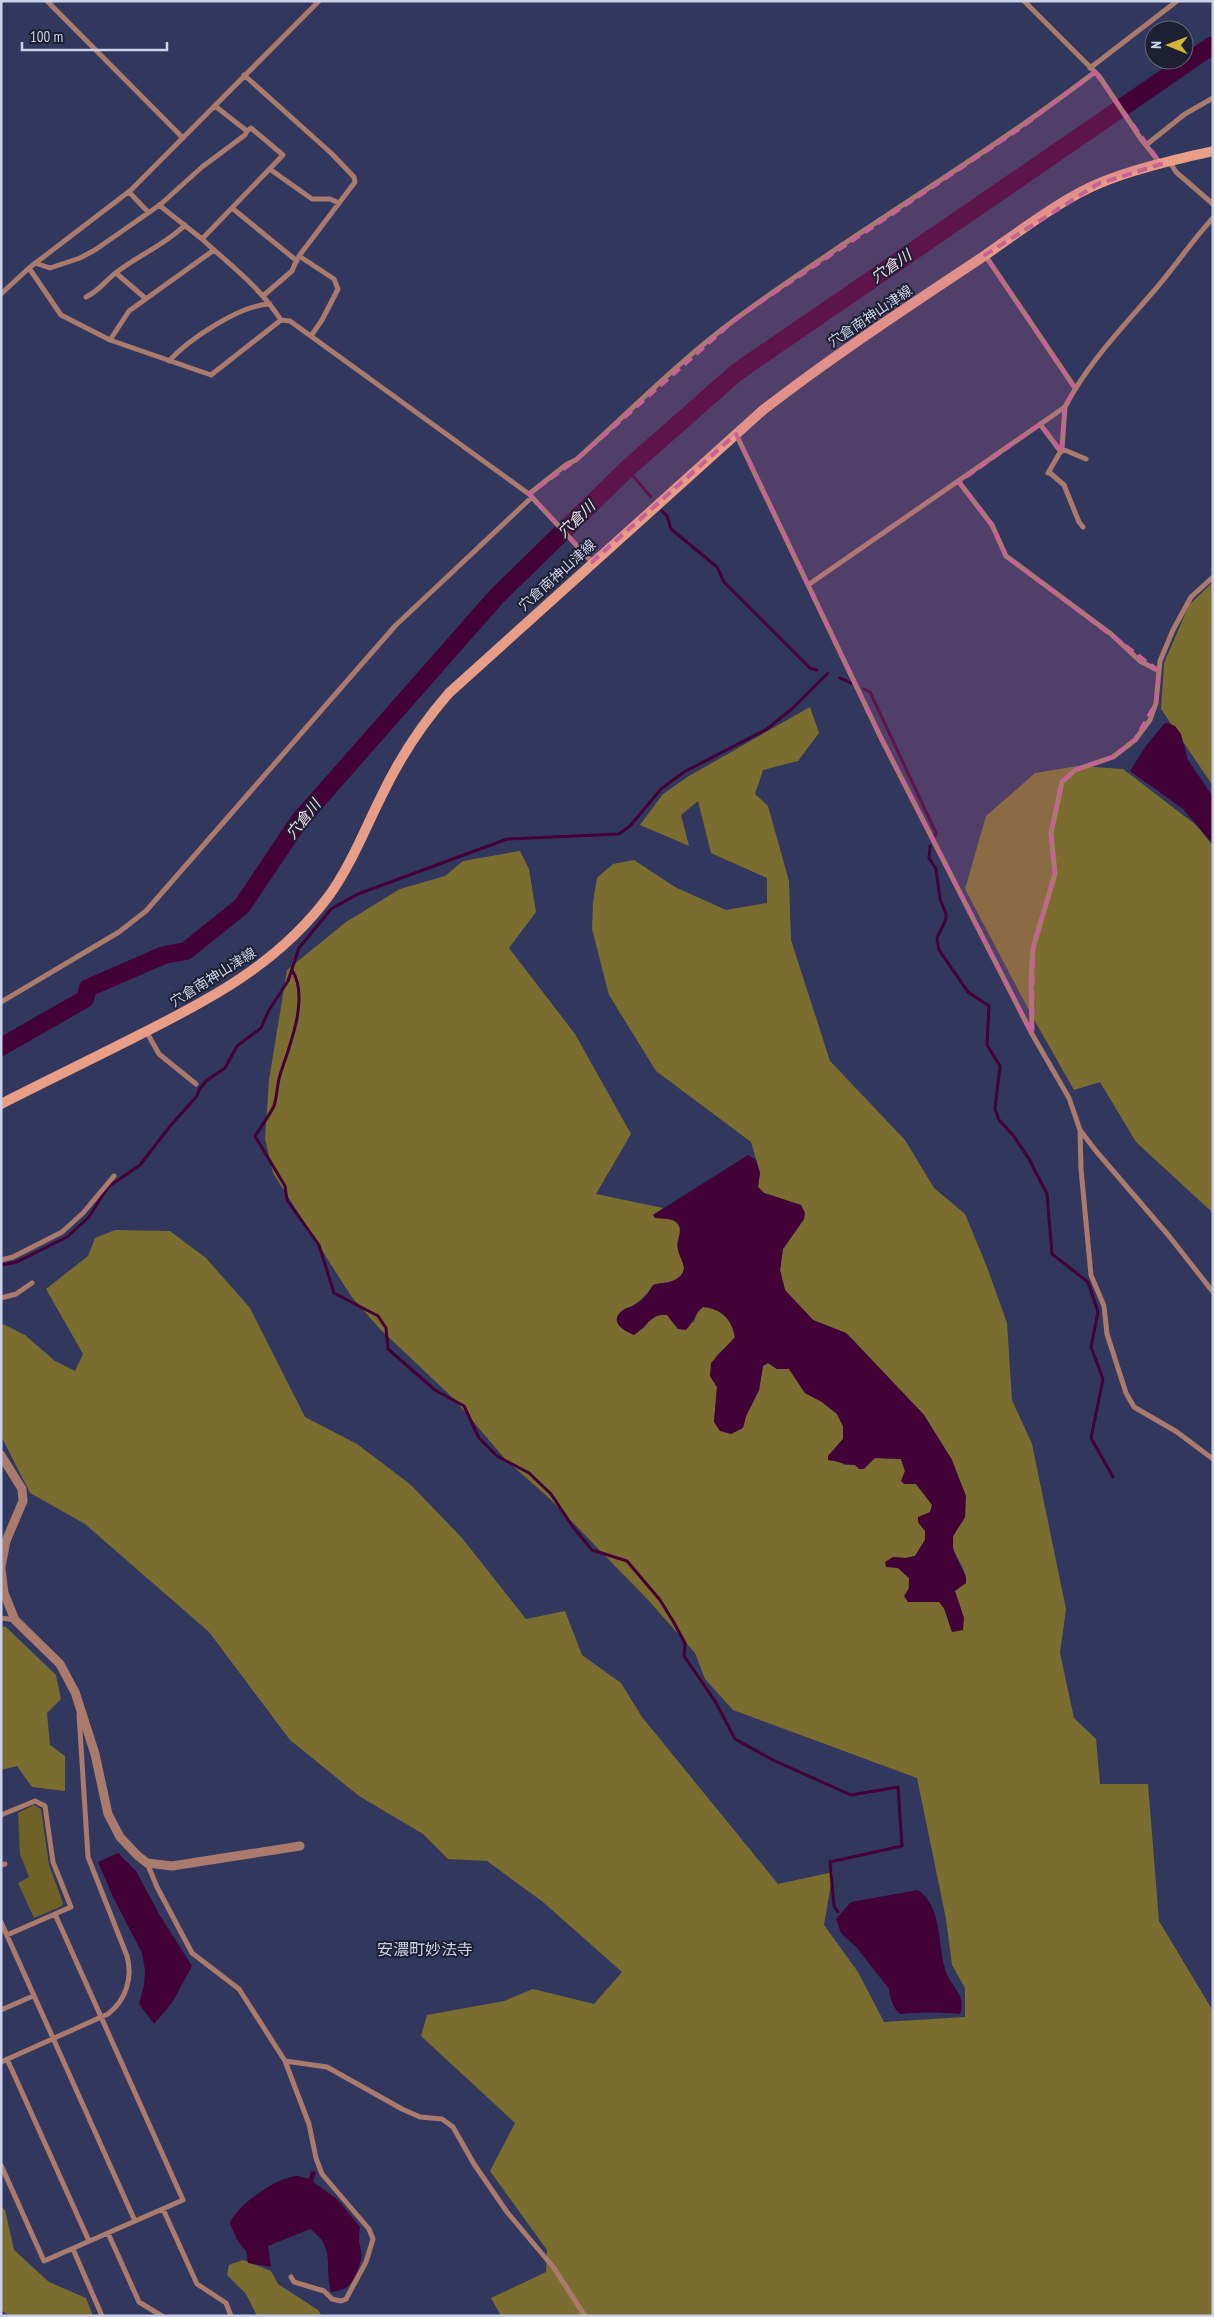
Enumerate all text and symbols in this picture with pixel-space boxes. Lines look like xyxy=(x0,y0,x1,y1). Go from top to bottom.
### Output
scale bar xyxy=(22,20,168,52)
north arrow xyxy=(1144,20,1194,70)
text: 100 m xyxy=(30,27,63,46)
text: N xyxy=(1147,41,1165,49)
water label: 穴倉川 xyxy=(867,244,917,287)
street label: 穴倉南神山津線 xyxy=(824,281,916,351)
water label: 穴倉川 xyxy=(553,495,600,541)
street label: 穴倉南神山津線 xyxy=(515,536,599,614)
water label: 穴倉川 xyxy=(282,794,326,843)
street label: 穴倉南神山津線 xyxy=(167,943,259,1011)
district label: 安濃町妙法寺 xyxy=(377,1939,473,1959)

